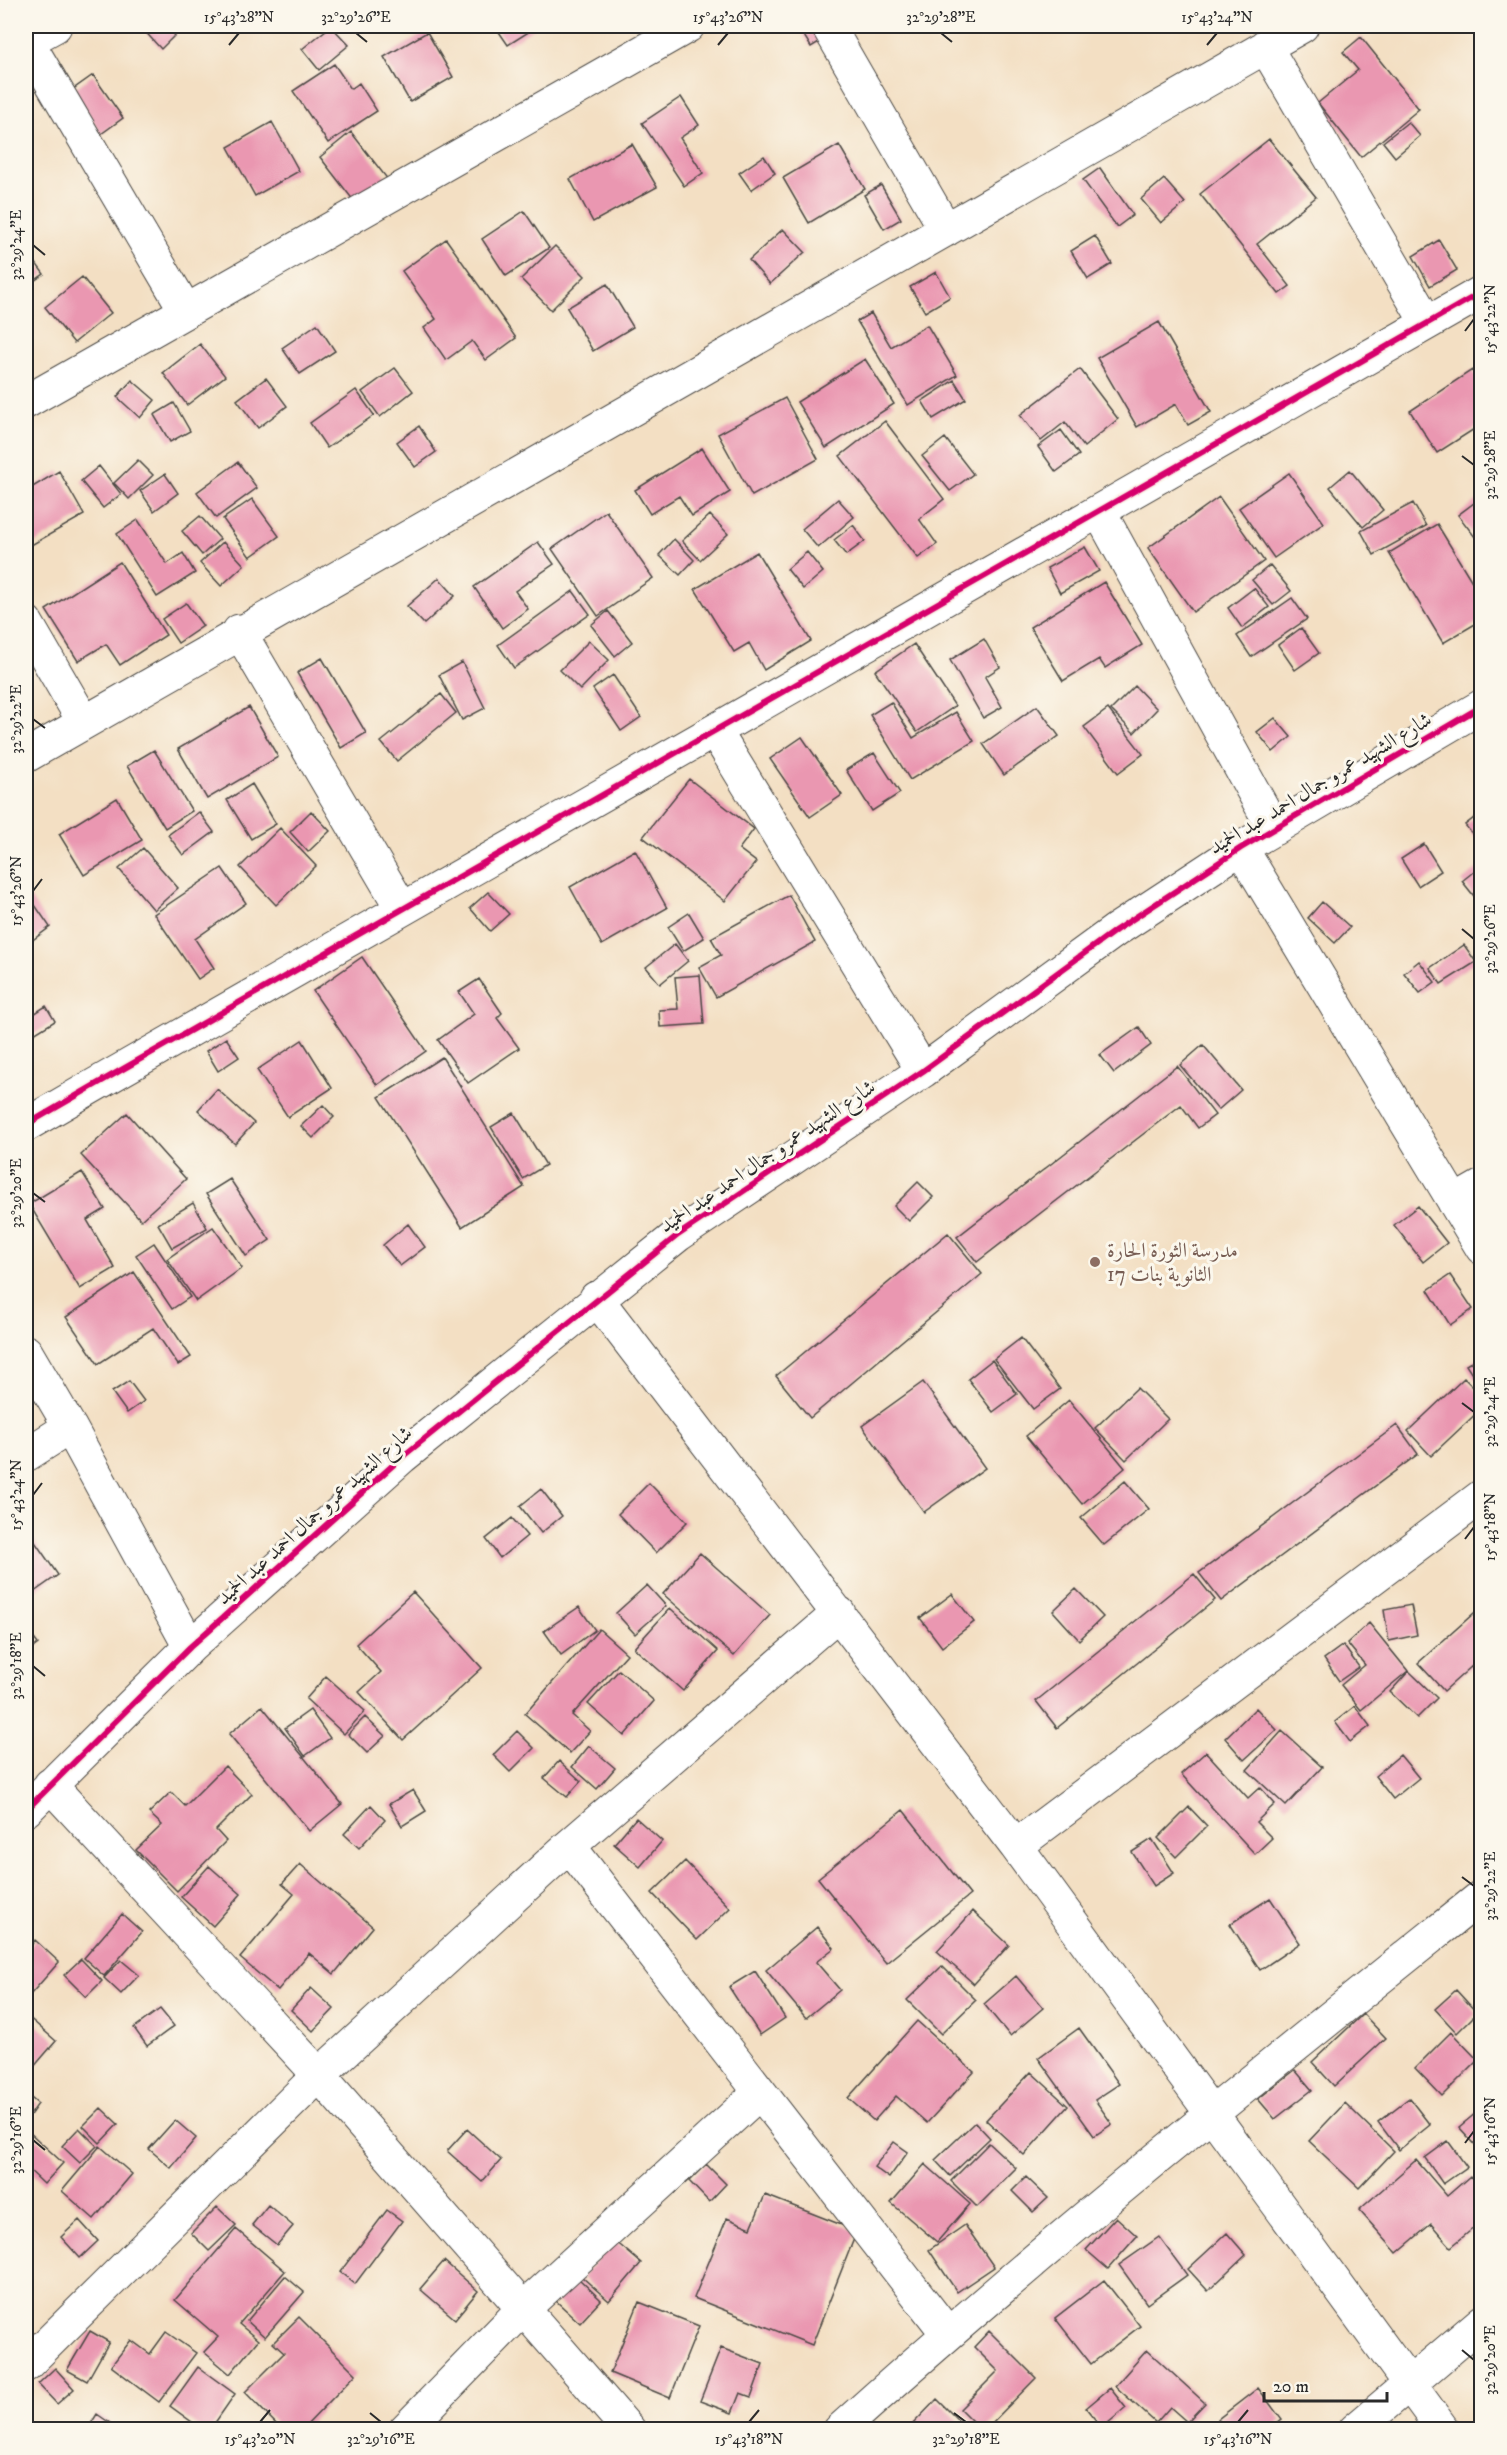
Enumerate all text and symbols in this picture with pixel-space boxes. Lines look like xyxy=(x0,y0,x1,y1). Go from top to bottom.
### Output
text: 15°43'28"N xyxy=(204,8,274,27)
text: 32°29'26"E xyxy=(321,8,391,27)
text: 15°43'26"N xyxy=(693,8,763,27)
text: 32°29'28"E xyxy=(906,8,976,27)
text: 15°43'24"N xyxy=(1181,8,1253,27)
text: 32°29'24"E xyxy=(7,209,26,280)
text: 15°43'22"N xyxy=(1481,284,1500,354)
text: 32°29'28"E xyxy=(1481,430,1500,500)
text: 32°29'22"E xyxy=(7,684,26,754)
street label: شارع الشهيد عمرو جمال احمد عبد الحميد xyxy=(1204,707,1439,864)
text: 15°43'26"N xyxy=(7,856,26,926)
text: 32°29'26"E xyxy=(1481,904,1500,974)
street label: شارع الشهيد عمرو جمال احمد عبد الحميد xyxy=(654,1075,883,1242)
text: 32°29'20"E xyxy=(7,1158,26,1228)
place label: مدرسة الثورة الحارة 17 الثانوية بنات xyxy=(1107,1238,1238,1288)
marker: مدرسة الثورة الحارة 17 الثانوية بنات xyxy=(1088,1255,1102,1269)
text: 32°29'24"E xyxy=(1481,1376,1500,1447)
street label: شارع الشهيد عمرو جمال احمد عبد الحميد xyxy=(211,1421,421,1614)
text: 15°43'24"N xyxy=(7,1459,26,1531)
text: 15°43'18"N xyxy=(1481,1493,1500,1561)
text: 32°29'18"E xyxy=(7,1632,26,1700)
text: 32°29'22"E xyxy=(1481,1851,1500,1921)
text: 15°43'16"N xyxy=(1481,2097,1500,2165)
text: 32°29'16"E xyxy=(7,2106,26,2174)
text: 32°29'20"E xyxy=(1481,2325,1500,2395)
scale bar xyxy=(1264,2365,1387,2403)
text: 20 m xyxy=(1273,2376,1309,2398)
text: 15°43'20"N xyxy=(225,2430,295,2449)
text: 32°29'16"E xyxy=(347,2430,415,2449)
text: 15°43'18"N xyxy=(715,2430,783,2449)
text: 32°29'18"E xyxy=(932,2430,1000,2449)
text: 15°43'16"N xyxy=(1204,2430,1272,2449)

